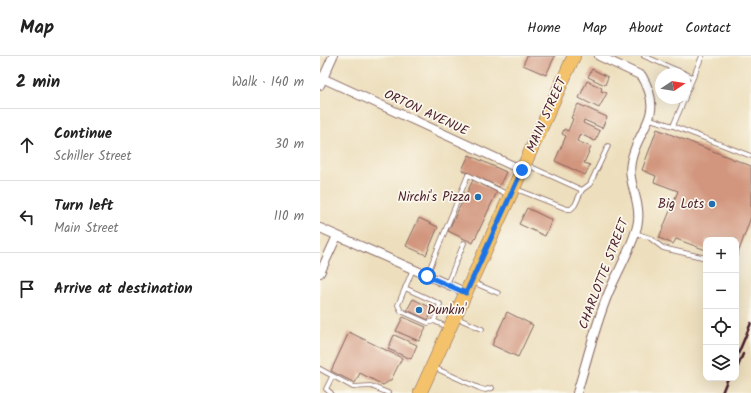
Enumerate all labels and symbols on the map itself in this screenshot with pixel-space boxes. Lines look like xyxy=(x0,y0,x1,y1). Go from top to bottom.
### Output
north arrow xyxy=(655,68,691,104)
street label: MAIN STREET xyxy=(521,73,573,156)
street label: ORTON AVENUE xyxy=(380,84,472,142)
route end xyxy=(513,161,531,179)
place label: Nirchi's Pizza xyxy=(398,187,470,208)
marker: Nirchi's Pizza xyxy=(473,192,483,202)
place label: Big Lots xyxy=(658,194,704,215)
marker: Big Lots xyxy=(707,199,717,209)
street label: CHARLOTTE STREET xyxy=(573,214,635,333)
route start xyxy=(418,267,436,285)
place label: Dunkin' xyxy=(427,300,467,321)
marker: Dunkin' xyxy=(414,305,424,315)

